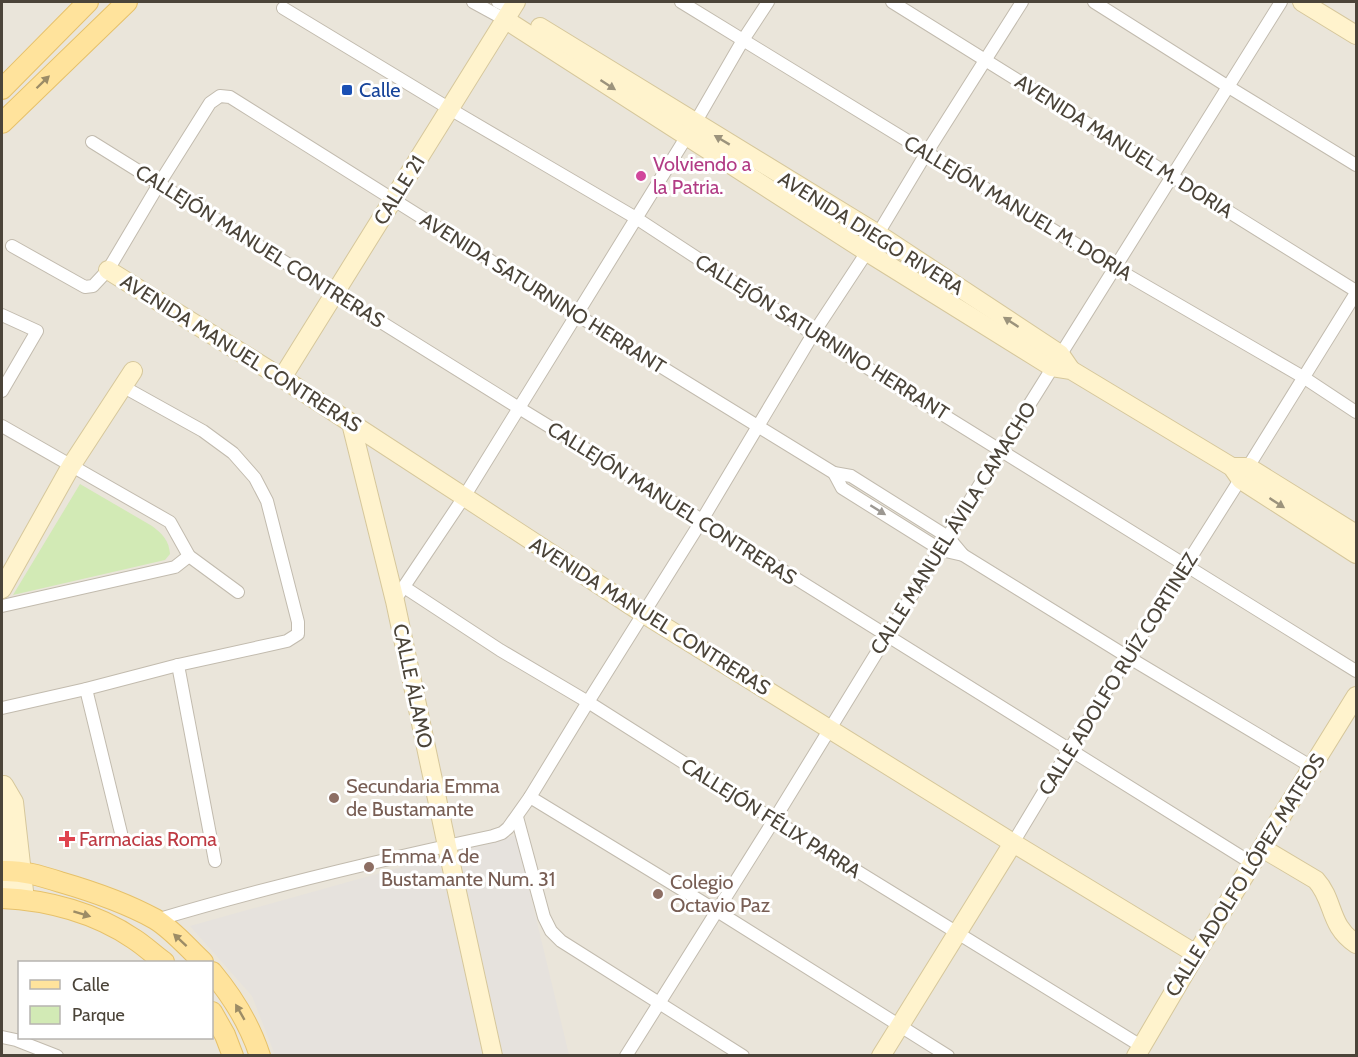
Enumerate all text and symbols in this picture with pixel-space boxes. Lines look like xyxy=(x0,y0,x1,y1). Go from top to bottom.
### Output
street label: AVENIDA MANUEL M. DORIA xyxy=(1011,69,1238,223)
one-way arrow xyxy=(36,75,50,89)
place label: Calle xyxy=(359,78,401,102)
one-way arrow xyxy=(600,80,616,91)
marker: Calle xyxy=(340,83,354,97)
street label: CALLEJÓN MANUEL M. DORIA xyxy=(900,130,1137,286)
one-way arrow xyxy=(714,134,730,145)
street label: CALLE 21 xyxy=(368,151,430,229)
place label: Volviendo a la Patria. xyxy=(653,152,752,199)
street label: CALLEJÓN MANUEL CONTRERAS xyxy=(131,159,389,333)
street label: AVENIDA DIEGO RIVERA xyxy=(774,166,968,300)
marker: Volviendo a la Patria. xyxy=(634,169,648,183)
street label: AVENIDA SATURNINO HERRANT xyxy=(416,207,670,379)
street label: CALLEJÓN SATURNINO HERRANT xyxy=(691,249,954,425)
street label: AVENIDA MANUEL CONTRERAS xyxy=(116,269,366,437)
one-way arrow xyxy=(1004,316,1020,328)
street label: CALLE MANUEL ÁVILA CAMACHO xyxy=(865,397,1041,659)
street label: CALLEJÓN MANUEL CONTRERAS xyxy=(543,416,801,590)
one-way arrow xyxy=(1269,497,1285,508)
one-way arrow xyxy=(870,505,886,516)
street label: AVENIDA MANUEL CONTRERAS xyxy=(525,532,775,700)
street label: CALLE ADOLFO RUÍZ CORTINEZ xyxy=(1033,548,1203,800)
street label: CALLE ÁLAMO xyxy=(388,622,438,750)
street label: CALLE ADOLFO LÓPEZ MATEOS xyxy=(1160,749,1330,1001)
street label: CALLEJÓN FÉLIX PARRA xyxy=(677,753,866,883)
place label: Secundaria Emma de Bustamante xyxy=(346,774,500,821)
marker: Secundaria Emma de Bustamante xyxy=(327,791,341,805)
place label: Farmacias Roma xyxy=(79,827,217,851)
marker: Farmacias Roma xyxy=(60,832,74,846)
place label: Emma A de Bustamante Num. 31 xyxy=(381,844,555,891)
marker: Emma A de Bustamante Num. 31 xyxy=(362,860,376,874)
place label: Colegio Octavio Paz xyxy=(670,870,770,917)
marker: Colegio Octavio Paz xyxy=(651,887,665,901)
one-way arrow xyxy=(73,910,91,919)
one-way arrow xyxy=(173,934,188,947)
legend xyxy=(18,961,213,1039)
text: Calle xyxy=(72,974,109,996)
text: Parque xyxy=(72,1004,125,1026)
one-way arrow xyxy=(234,1004,245,1020)

